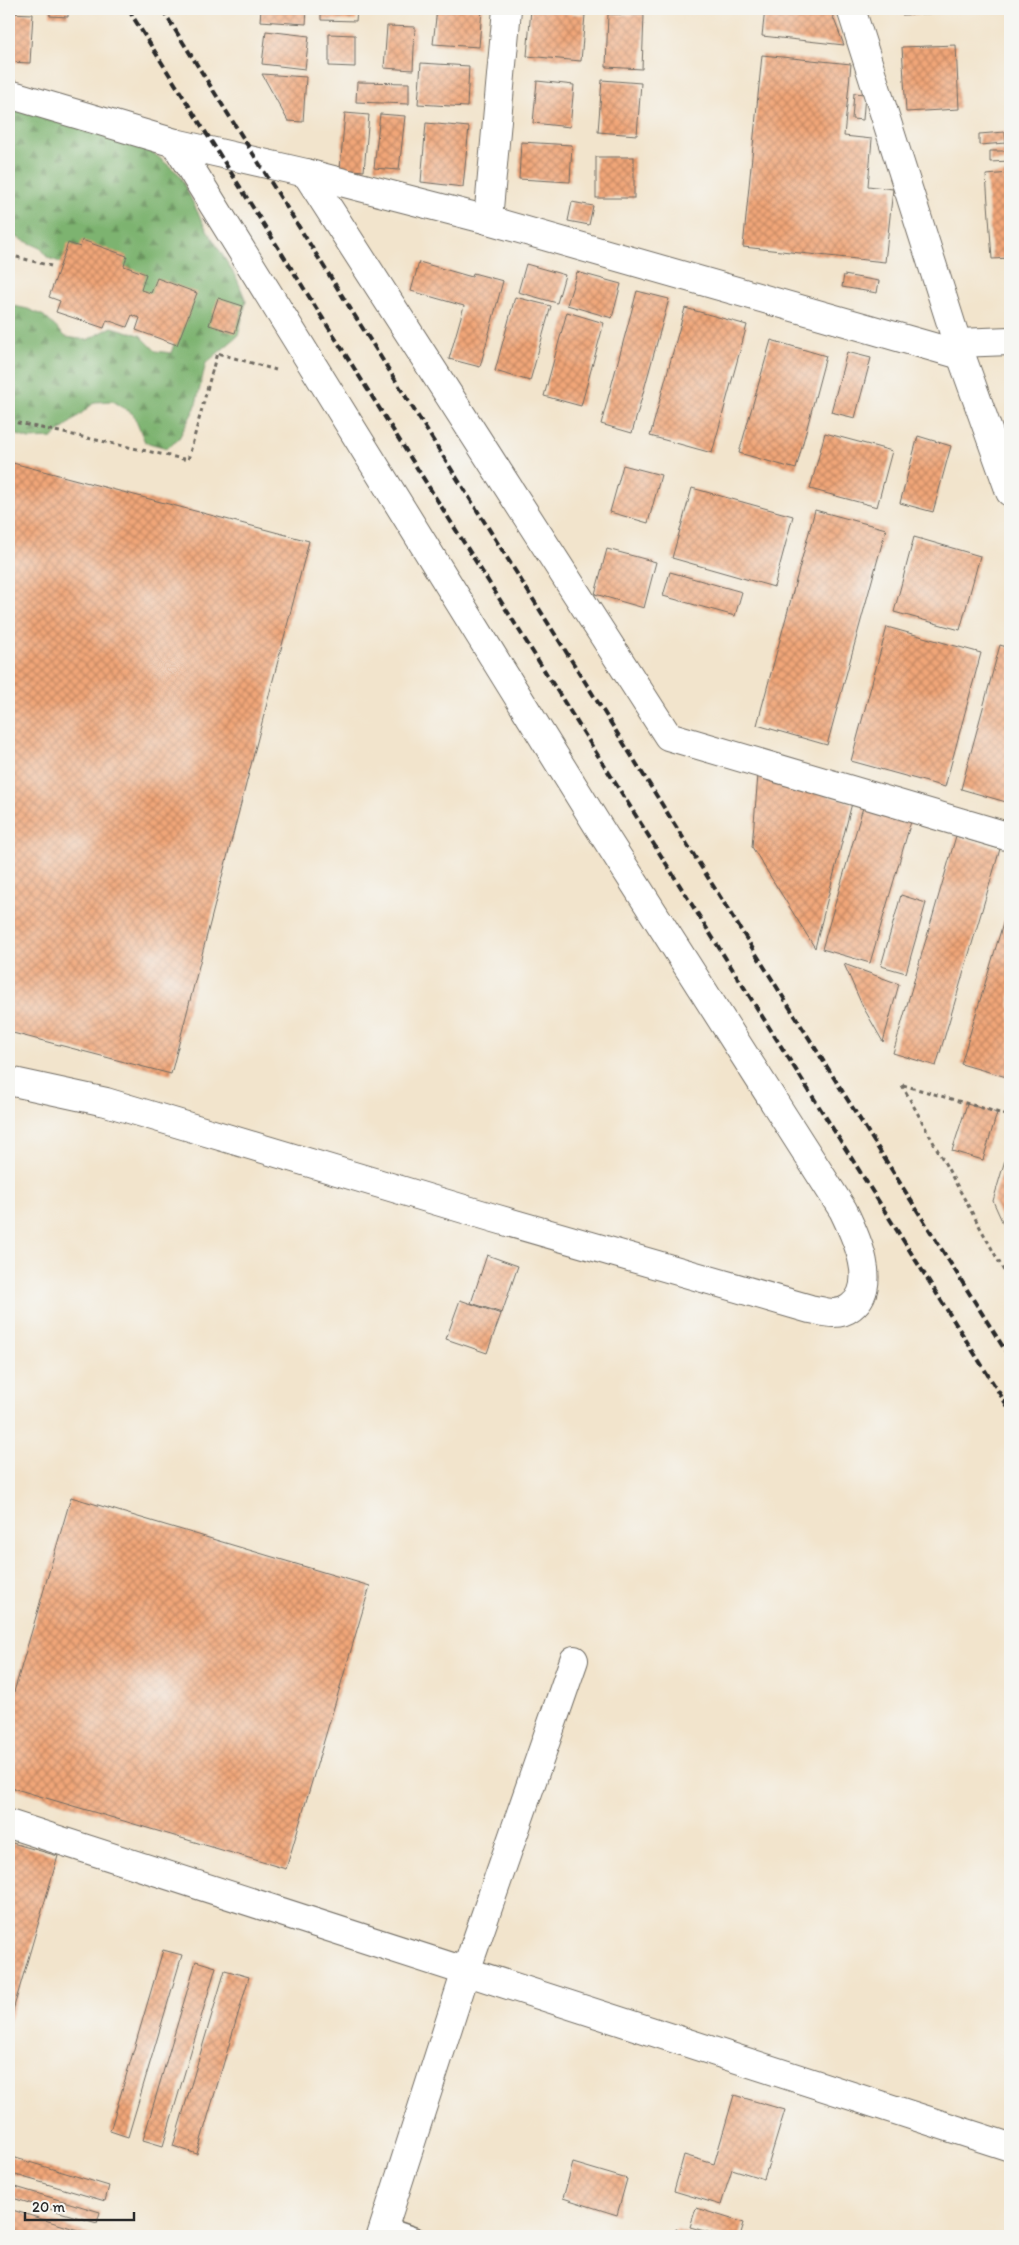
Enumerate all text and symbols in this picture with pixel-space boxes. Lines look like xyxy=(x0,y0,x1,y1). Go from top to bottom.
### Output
scale bar xyxy=(25,2190,134,2222)
text: 20 m xyxy=(32,2198,66,2216)

